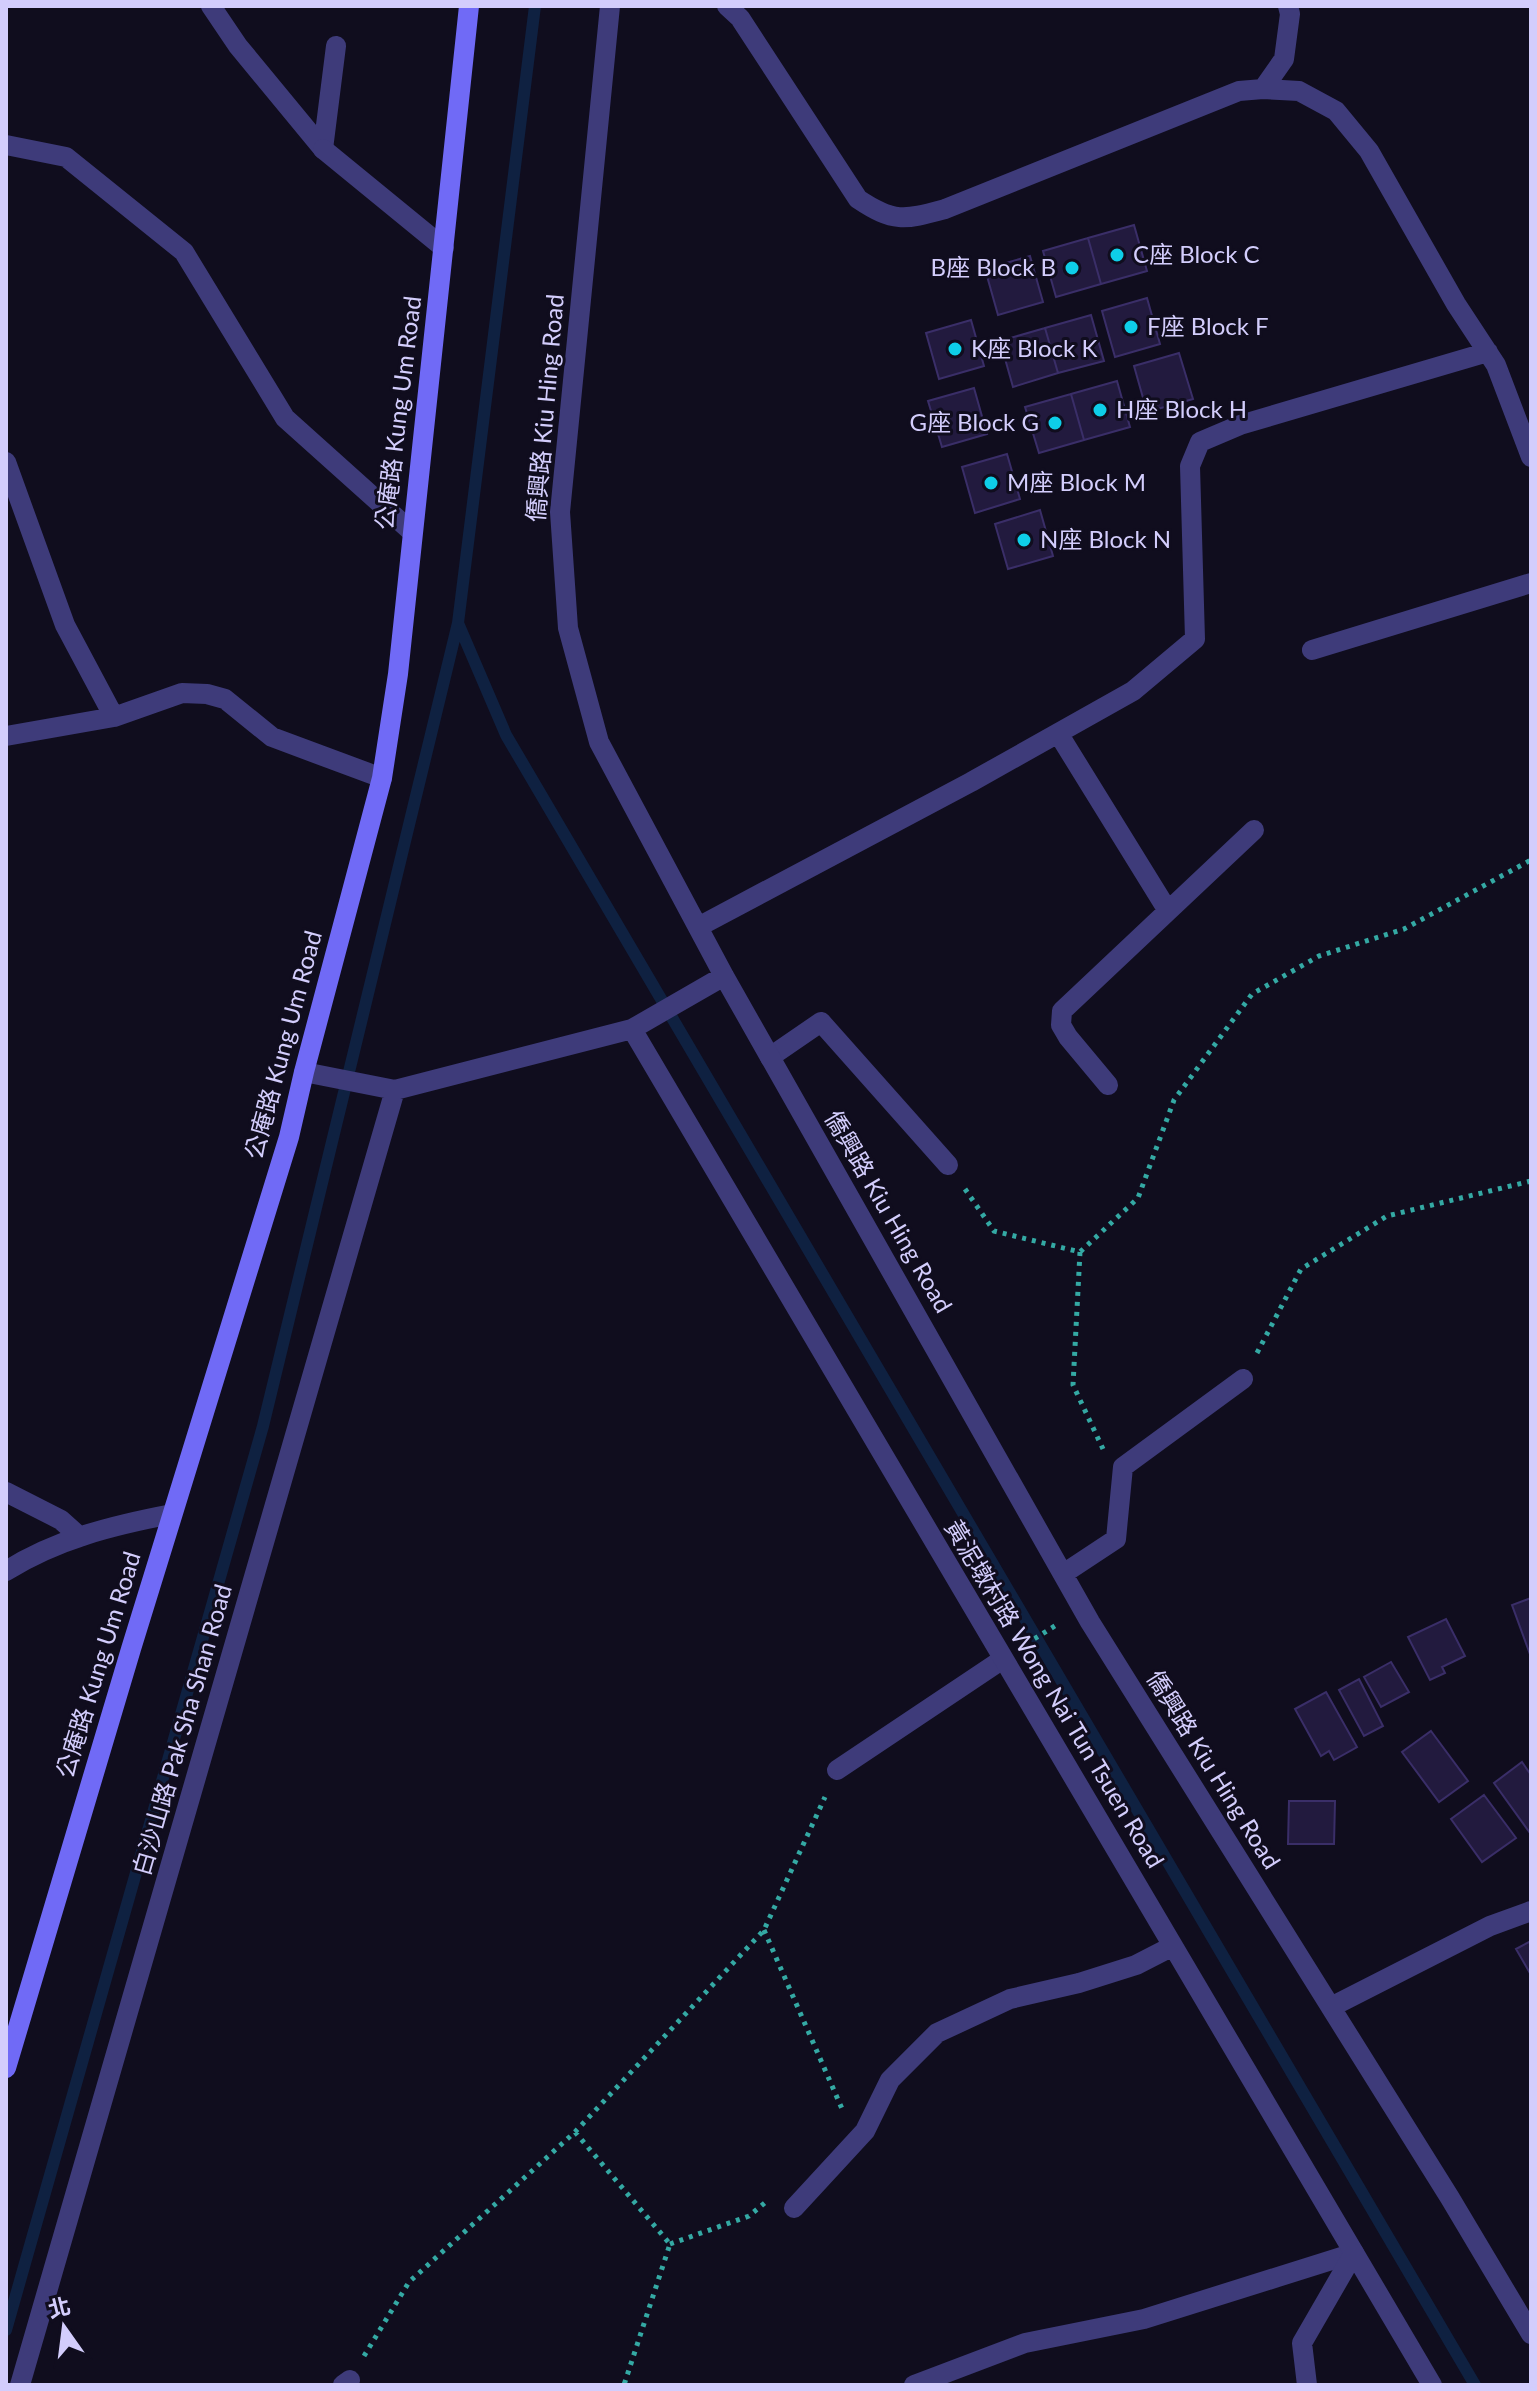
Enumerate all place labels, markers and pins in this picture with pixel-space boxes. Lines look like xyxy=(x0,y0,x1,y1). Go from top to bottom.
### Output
place label: C座 Block C xyxy=(1133,239,1260,268)
marker: C座 Block C xyxy=(1108,246,1126,264)
place label: B座 Block B xyxy=(930,252,1056,281)
marker: B座 Block B xyxy=(1063,259,1081,277)
place label: F座 Block F xyxy=(1147,311,1269,340)
marker: F座 Block F xyxy=(1122,318,1140,336)
place label: K座 Block K xyxy=(971,333,1097,362)
marker: K座 Block K xyxy=(946,340,964,358)
place label: H座 Block H xyxy=(1116,394,1247,423)
marker: H座 Block H xyxy=(1091,401,1109,419)
place label: G座 Block G xyxy=(909,407,1039,436)
marker: G座 Block G xyxy=(1046,414,1064,432)
place label: M座 Block M xyxy=(1007,467,1146,496)
marker: M座 Block M xyxy=(982,474,1000,492)
place label: N座 Block N xyxy=(1040,524,1171,553)
marker: N座 Block N xyxy=(1015,531,1033,549)

